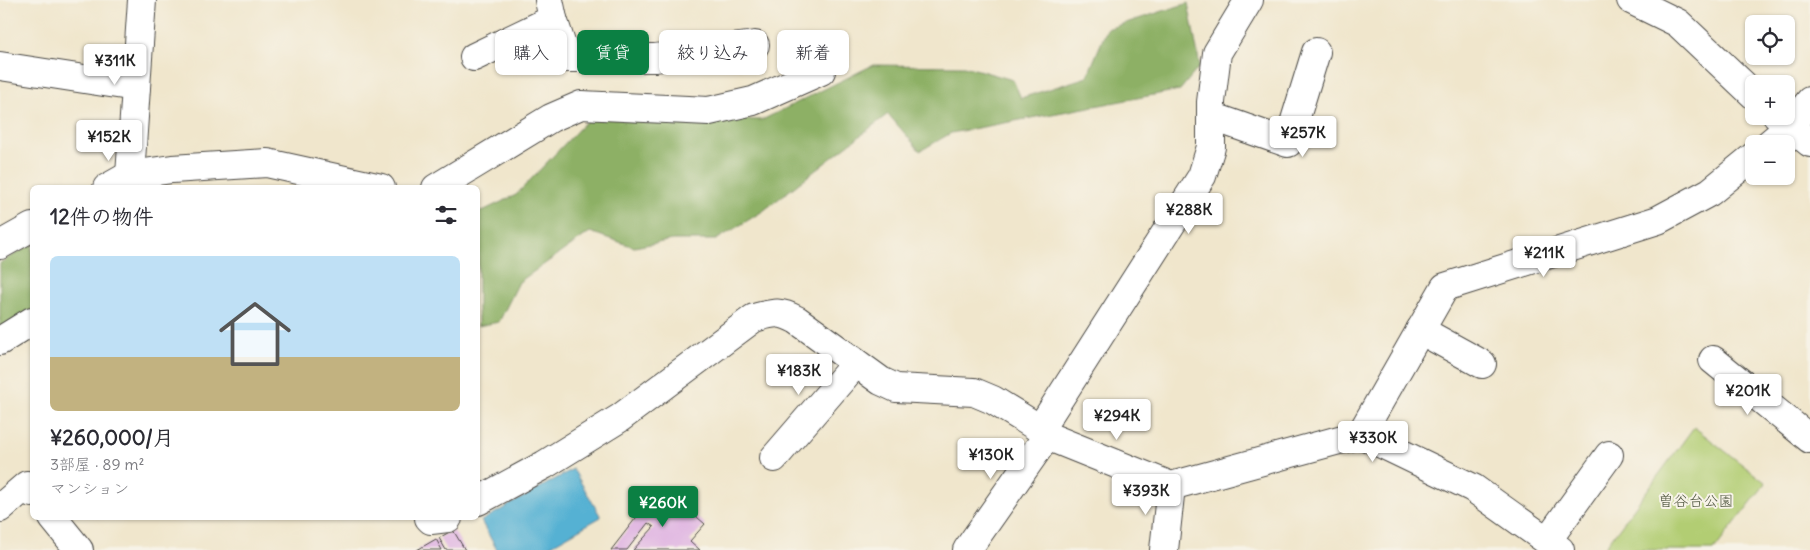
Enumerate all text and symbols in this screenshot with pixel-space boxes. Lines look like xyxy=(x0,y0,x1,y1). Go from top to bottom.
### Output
map controls xyxy=(1745,15,1795,185)
button: locate xyxy=(1745,15,1795,65)
chip: 購入 xyxy=(495,30,567,75)
chip: 賃貸 xyxy=(577,30,649,75)
chip: 絞り込み xyxy=(659,30,767,75)
chip: 新着 xyxy=(777,30,849,75)
pin: ¥311K xyxy=(80,44,150,86)
text: ¥311K xyxy=(95,50,135,70)
button: + xyxy=(1745,75,1795,125)
pin: ¥257K xyxy=(1268,116,1338,158)
pin: ¥152K xyxy=(74,120,144,162)
text: ¥257K xyxy=(1280,122,1326,142)
text: ¥152K xyxy=(87,126,131,146)
button: − xyxy=(1745,135,1795,185)
pin: ¥288K xyxy=(1154,192,1224,235)
text: ¥288K xyxy=(1166,199,1212,219)
icon: filters xyxy=(432,201,460,229)
text: 12件の物件 xyxy=(50,203,154,230)
pin: ¥211K xyxy=(1509,236,1579,278)
text: ¥211K xyxy=(1524,242,1564,262)
icon: home xyxy=(210,289,300,379)
pin: ¥183K xyxy=(764,354,834,396)
text: ¥183K xyxy=(777,360,821,380)
pin: ¥201K xyxy=(1713,374,1783,416)
text: ¥201K xyxy=(1726,380,1770,400)
pin: ¥294K xyxy=(1082,398,1152,441)
text: ¥294K xyxy=(1094,405,1140,425)
pin: ¥330K xyxy=(1338,420,1408,463)
text: ¥260,000/月 xyxy=(50,424,174,451)
text: ¥330K xyxy=(1349,427,1397,447)
pin: ¥130K xyxy=(956,438,1026,480)
text: ¥130K xyxy=(968,444,1014,464)
text: 3部屋 · 89 m² xyxy=(50,454,145,474)
pin: ¥393K xyxy=(1111,474,1181,516)
text: マンション xyxy=(50,478,129,498)
text: ¥393K xyxy=(1123,480,1169,500)
pin: ¥260K xyxy=(628,486,698,528)
park label: 曽谷台公園 xyxy=(1658,491,1734,510)
text: ¥260K xyxy=(639,492,687,512)

